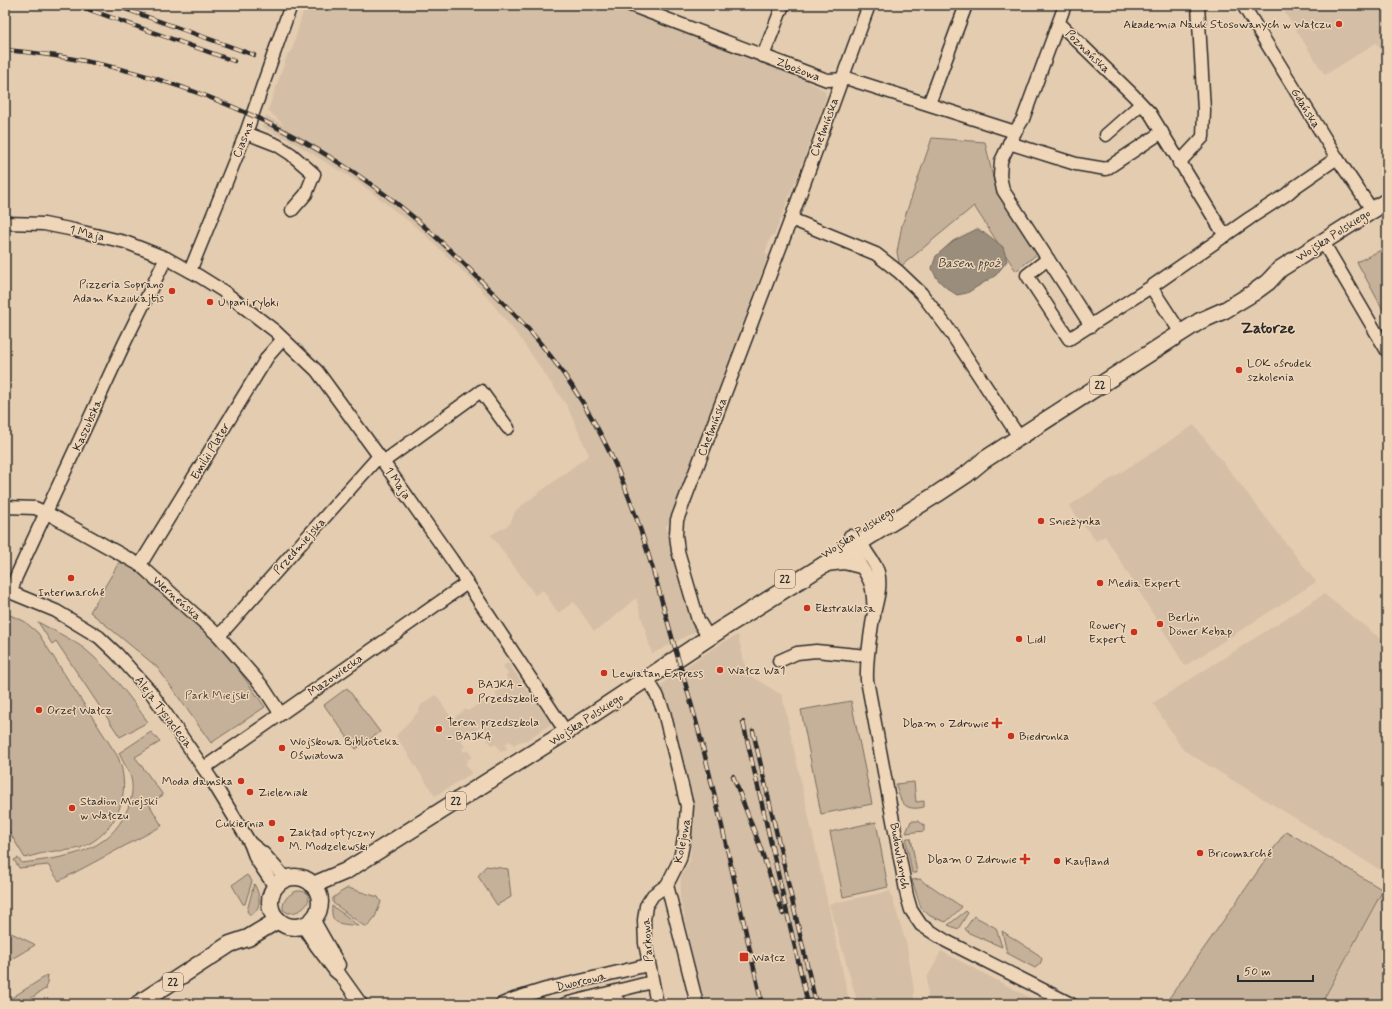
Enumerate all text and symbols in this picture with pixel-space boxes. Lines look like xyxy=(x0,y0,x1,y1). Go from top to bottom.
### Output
place label: Akademia Nauk Stosowanych w Wałczu xyxy=(1123,17,1332,33)
marker: Akademia Nauk Stosowanych w Wałczu xyxy=(1334,19,1344,29)
street label: Poznańska xyxy=(1061,26,1113,77)
street label: Zbożowa xyxy=(773,54,822,86)
street label: Gdańska xyxy=(1287,85,1324,132)
street label: Chełmińska xyxy=(807,96,843,159)
street label: Ciasna xyxy=(229,118,259,160)
street label: Wojska Polskiego xyxy=(1293,206,1374,266)
street label: 1 Maja xyxy=(68,222,106,246)
water label: Basen ppoż xyxy=(937,255,1001,272)
place label: Pizzeria Soprano Adam Kaziukajtis xyxy=(73,277,165,307)
marker: Pizzeria Soprano Adam Kaziukajtis xyxy=(167,286,177,296)
place label: U pani rybki xyxy=(218,295,279,311)
marker: U pani rybki xyxy=(205,297,215,307)
district label: Zatorze xyxy=(1241,318,1296,339)
place label: LOK ośrodek szkolenia xyxy=(1247,356,1312,386)
marker: LOK ośrodek szkolenia xyxy=(1234,365,1244,375)
road number: 22 xyxy=(1090,376,1110,394)
street label: Kaszubska xyxy=(69,396,107,454)
street label: Chełmińska xyxy=(694,396,731,459)
street label: Emilii Plater xyxy=(188,420,234,483)
street label: 1 Maja xyxy=(380,464,414,503)
street label: Wojska Polskiego xyxy=(818,503,899,563)
place label: Snieżynka xyxy=(1049,514,1101,530)
street label: Przedmiejska xyxy=(270,515,329,578)
marker: Snieżynka xyxy=(1036,516,1046,526)
road number: 22 xyxy=(775,570,795,588)
marker: Intermarché xyxy=(66,573,76,583)
street label: Werneńska xyxy=(148,573,204,624)
place label: Media Expert xyxy=(1108,576,1181,592)
marker: Media Expert xyxy=(1095,578,1105,588)
place label: Intermarché xyxy=(38,585,105,601)
place label: Ekstraklasa xyxy=(815,601,876,617)
marker: Ekstraklasa xyxy=(802,603,812,613)
place label: Berlin Döner Kebap xyxy=(1168,610,1232,640)
place label: Rowery Expert xyxy=(1089,618,1126,648)
marker: Berlin Döner Kebap xyxy=(1155,619,1165,629)
marker: Rowery Expert xyxy=(1129,627,1139,637)
place label: Lidl xyxy=(1027,632,1046,648)
marker: Lidl xyxy=(1014,634,1024,644)
street label: Mazowiecka xyxy=(305,651,366,701)
place label: Wałcz Wa1 xyxy=(728,663,785,679)
marker: Wałcz Wa1 xyxy=(715,665,725,675)
place label: Lewiatan Express xyxy=(612,666,703,682)
marker: Lewiatan Express xyxy=(599,668,609,678)
street label: Aleja Tysiąclecia xyxy=(131,673,196,753)
place label: BAJKA - Przedszkole xyxy=(478,677,539,707)
marker: BAJKA - Przedszkole xyxy=(465,686,475,696)
park label: Park Miejski xyxy=(185,688,249,704)
street label: Wojska Polskiego xyxy=(546,690,627,750)
place label: Orzeł Wałcz xyxy=(47,703,112,719)
marker: Orzeł Wałcz xyxy=(34,705,44,715)
place label: Teren przedszkola - BAJKA xyxy=(447,715,539,745)
place label: Dbam o Zdrowie xyxy=(902,716,989,732)
marker: Dbam o Zdrowie xyxy=(992,718,1002,728)
marker: Teren przedszkola - BAJKA xyxy=(434,724,444,734)
place label: Biedronka xyxy=(1019,729,1069,745)
marker: Biedronka xyxy=(1006,731,1016,741)
place label: Wojskowa Biblioteka Oświatowa xyxy=(290,734,399,764)
marker: Wojskowa Biblioteka Oświatowa xyxy=(277,743,287,753)
place label: Moda damska xyxy=(162,774,233,790)
marker: Moda damska xyxy=(236,776,246,786)
place label: Zieleniak xyxy=(258,785,308,801)
marker: Zieleniak xyxy=(245,787,255,797)
road number: 22 xyxy=(446,792,466,810)
place label: Stadion Miejski w Wałczu xyxy=(80,794,158,824)
marker: Stadion Miejski w Wałczu xyxy=(67,803,77,813)
place label: Cukiernia xyxy=(215,816,264,832)
marker: Cukiernia xyxy=(267,818,277,828)
street label: Kolejowa xyxy=(671,818,695,865)
street label: Budowlanych xyxy=(885,822,913,891)
place label: Zakład optyczny M. Modzelewski xyxy=(289,825,375,855)
marker: Zakład optyczny M. Modzelewski xyxy=(276,834,286,844)
place label: Bricomarché xyxy=(1208,846,1272,862)
marker: Bricomarché xyxy=(1195,848,1205,858)
place label: Dbam O Zdrowie xyxy=(927,852,1017,868)
marker: Dbam O Zdrowie xyxy=(1020,854,1030,864)
place label: Kaufland xyxy=(1065,854,1109,870)
marker: Kaufland xyxy=(1052,856,1062,866)
street label: Parkowa xyxy=(638,917,658,962)
place label: Wałcz xyxy=(753,950,786,966)
marker: Wałcz xyxy=(738,951,750,963)
scale bar xyxy=(1238,957,1313,983)
text: 50 m xyxy=(1244,964,1271,980)
street label: Dworcowa xyxy=(555,968,609,996)
road number: 22 xyxy=(163,973,183,991)

